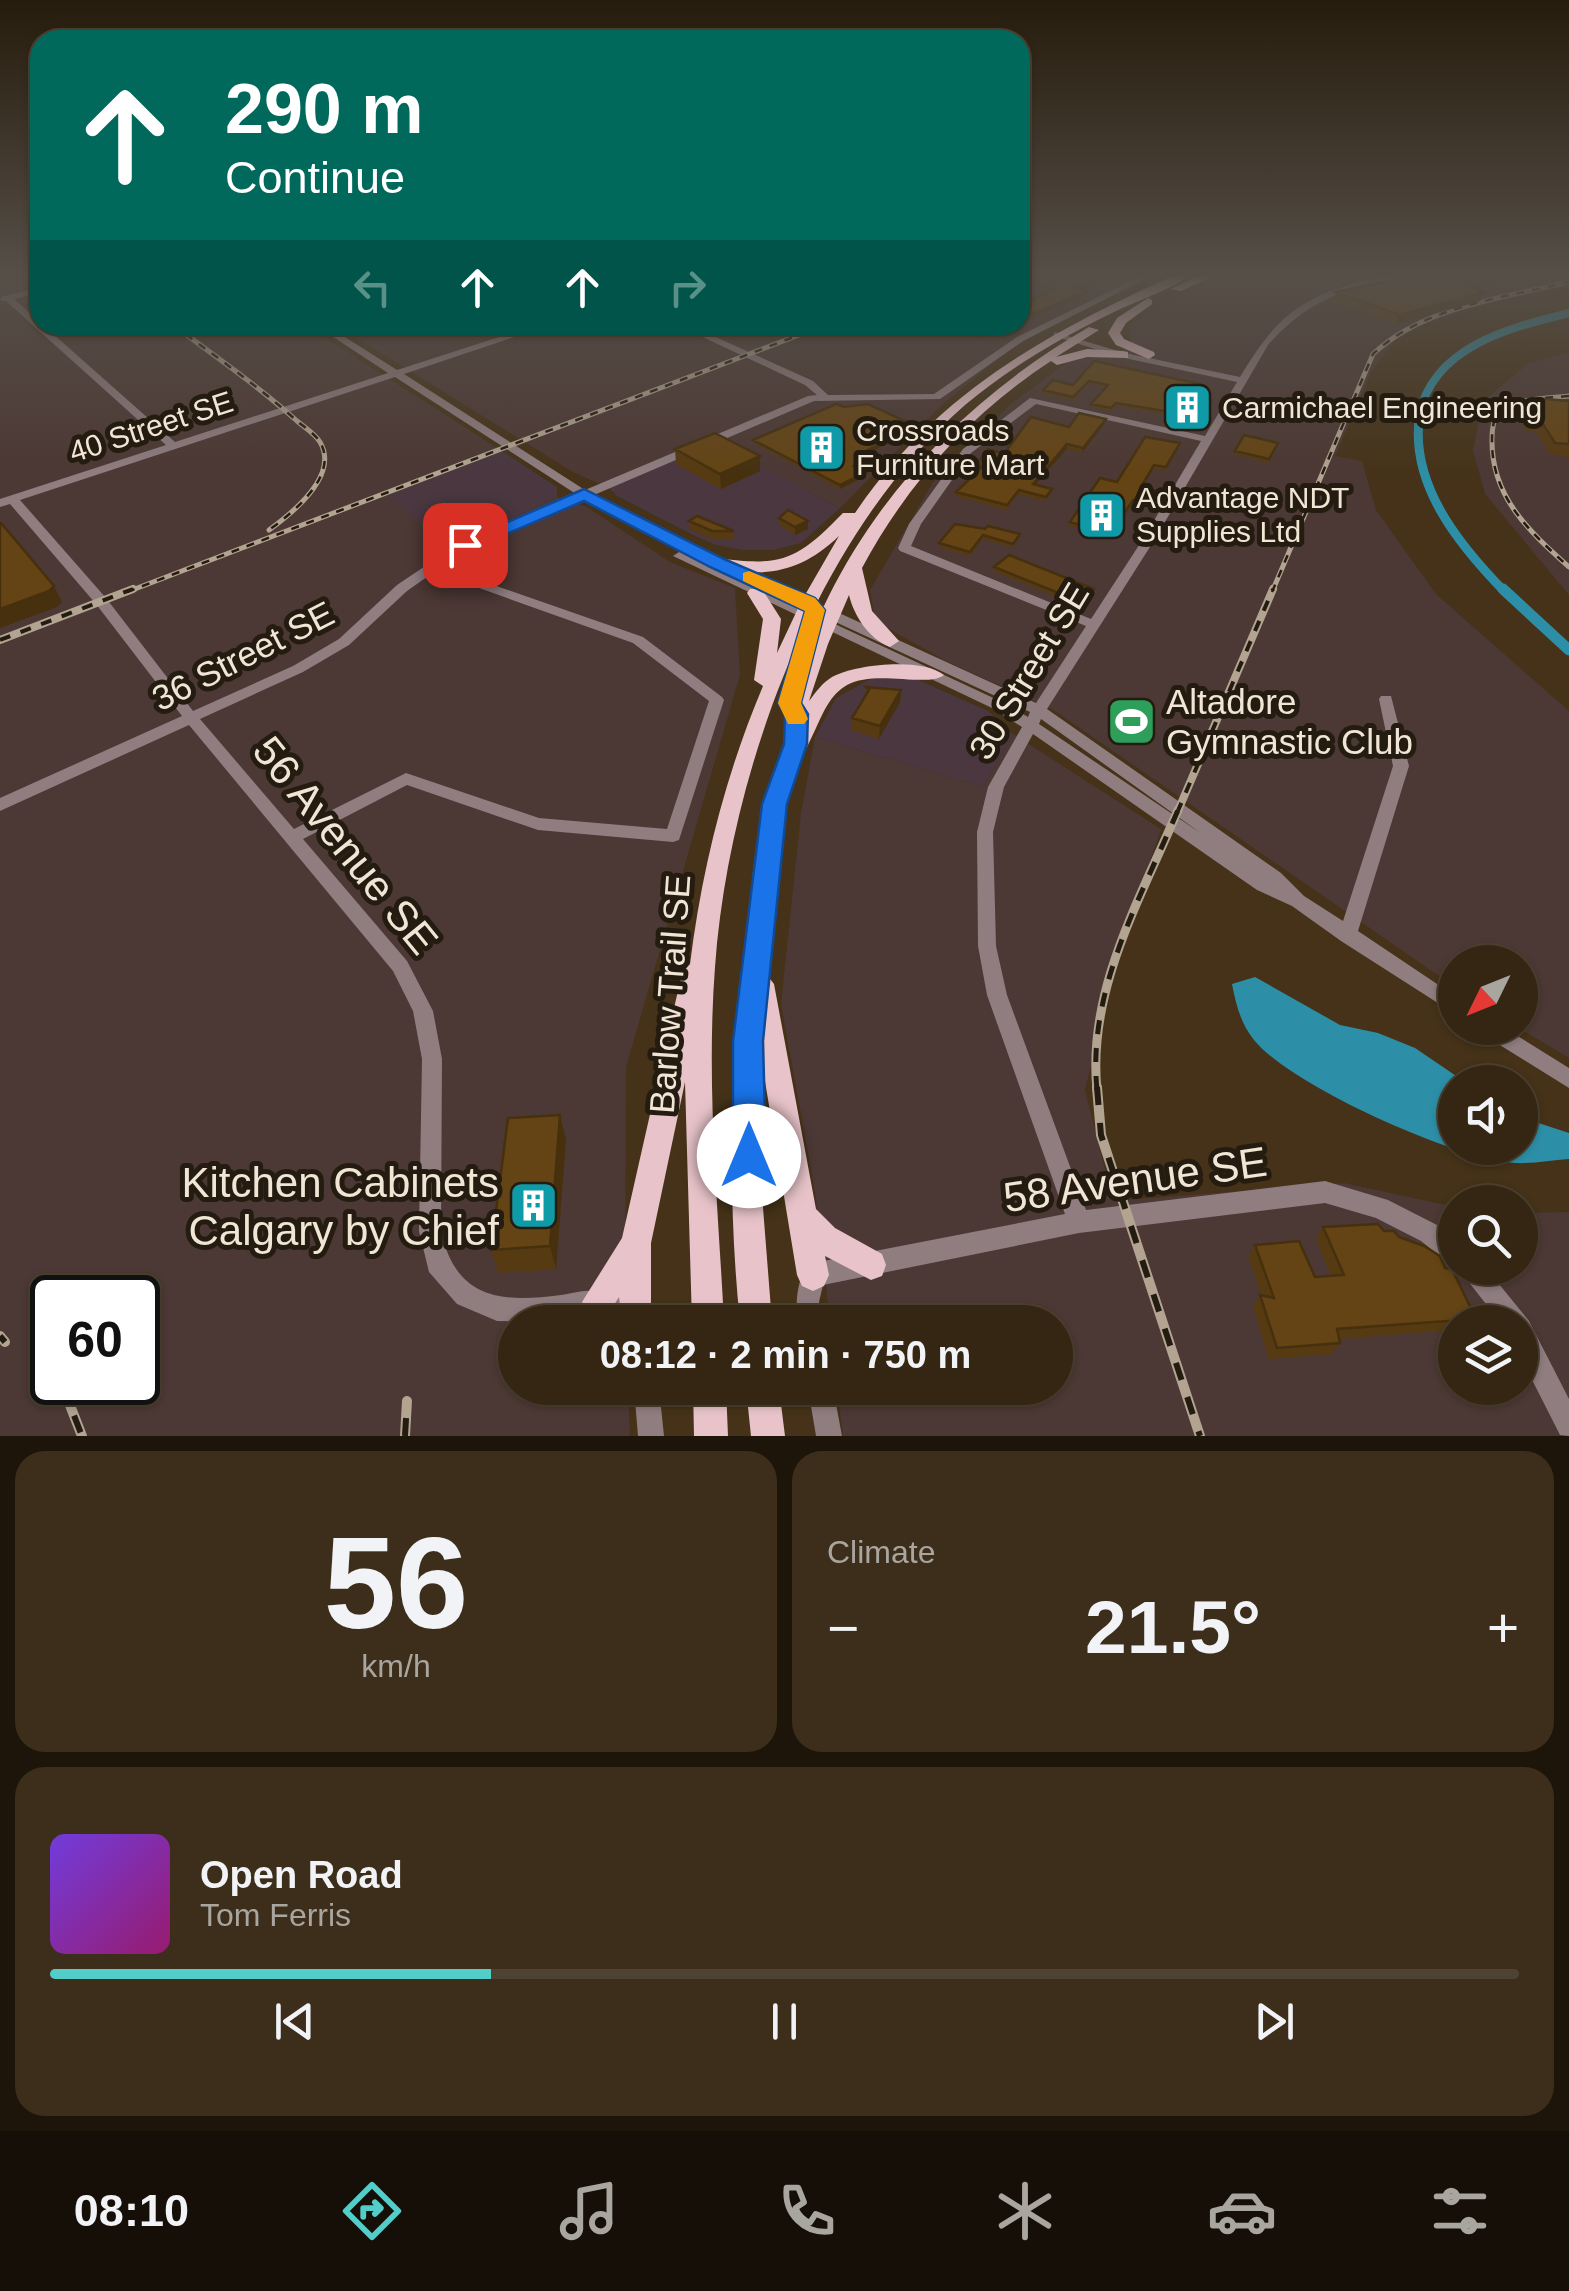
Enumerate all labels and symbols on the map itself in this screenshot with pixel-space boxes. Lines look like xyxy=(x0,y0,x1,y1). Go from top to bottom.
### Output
building icon: Carmichael Engineering xyxy=(1161,382,1213,434)
street label: 40 Street SE xyxy=(65,385,237,469)
place label: Carmichael Engineering xyxy=(1222,391,1542,424)
place label: Crossroads Furniture Mart xyxy=(856,414,1045,481)
building icon: Crossroads Furniture Mart xyxy=(795,422,847,474)
place label: Advantage NDT Supplies Ltd xyxy=(1136,481,1349,548)
building icon: Advantage NDT Supplies Ltd xyxy=(1075,489,1127,541)
pin xyxy=(423,503,508,588)
street label: 30 Street SE xyxy=(961,576,1096,766)
street label: 36 Street SE xyxy=(146,593,340,718)
place label: Altadore Gymnastic Club xyxy=(1166,682,1413,761)
sports icon: Altadore Gymnastic Club xyxy=(1105,696,1157,748)
street label: 56 Avenue SE xyxy=(244,727,447,963)
street label: Barlow Trail SE xyxy=(642,873,697,1115)
north arrow xyxy=(1438,945,1538,1045)
position arrow xyxy=(697,1104,801,1208)
street label: 58 Avenue SE xyxy=(1000,1138,1270,1221)
place label: Kitchen Cabinets Calgary by Chief xyxy=(181,1159,499,1254)
building icon: Kitchen Cabinets Calgary by Chief xyxy=(508,1180,560,1232)
speed limit sign: 60 xyxy=(30,1275,160,1405)

